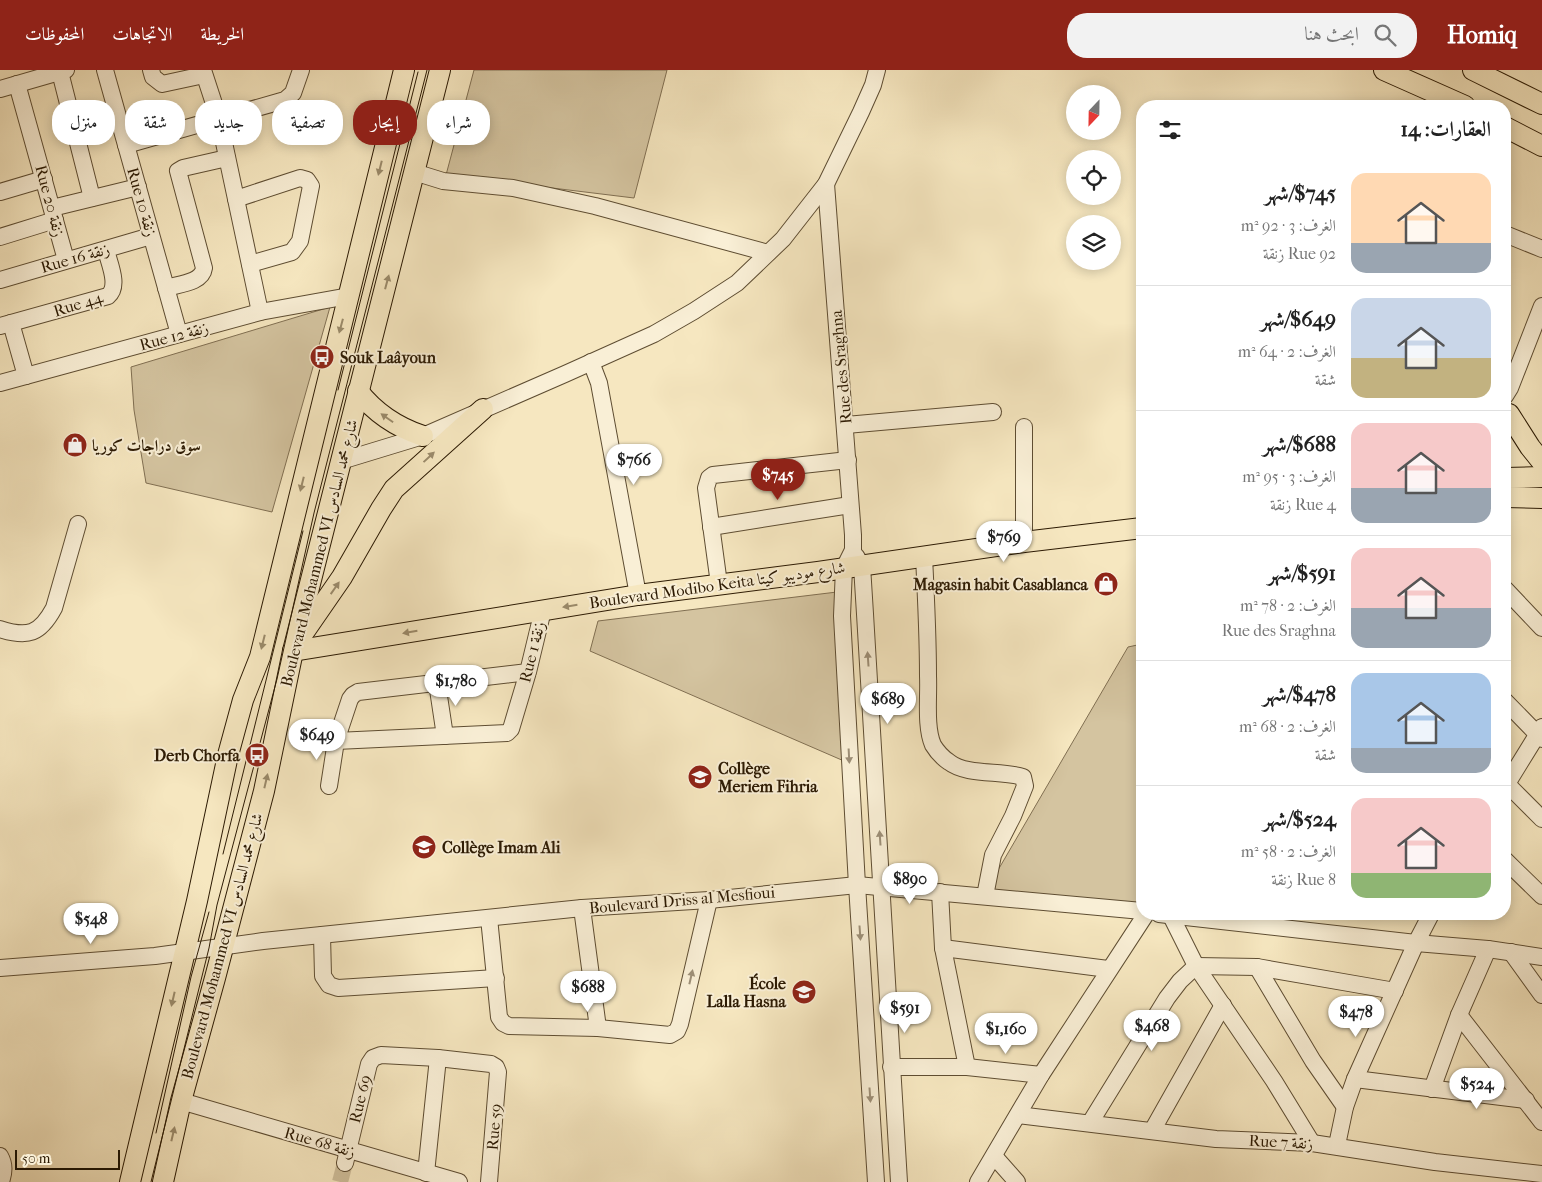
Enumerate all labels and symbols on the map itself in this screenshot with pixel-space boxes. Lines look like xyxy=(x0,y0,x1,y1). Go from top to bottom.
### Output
north arrow xyxy=(1066,85,1121,140)
one-way arrow xyxy=(376,161,384,176)
street label: Rue 20 زنقة xyxy=(31,163,69,239)
street label: Rue 10 زنقة xyxy=(123,165,161,239)
street label: Rue 16 زنقة xyxy=(38,239,112,277)
one-way arrow xyxy=(383,274,391,290)
street label: Rue 44 xyxy=(51,287,106,320)
street label: Rue des Sraghna xyxy=(827,309,855,425)
street label: Rue 12 زنقة xyxy=(137,318,211,354)
one-way arrow xyxy=(336,319,344,334)
bus stop icon: Souk Laâyoun xyxy=(309,344,335,370)
place label: Souk Laâyoun xyxy=(340,348,437,368)
one-way arrow xyxy=(380,413,393,423)
street label: Boulevard Mohammed VI شارع محمد السادس xyxy=(277,417,365,690)
shop icon: سوق دراجات كوريا xyxy=(62,432,88,458)
place label: سوق دراجات كوريا xyxy=(92,436,201,456)
pin: $766 xyxy=(604,444,664,486)
one-way arrow xyxy=(422,451,434,463)
pin: $745 xyxy=(748,458,808,501)
one-way arrow xyxy=(298,476,306,491)
pin: $769 xyxy=(974,520,1034,563)
street label: Boulevard Modibo Keita شارع موديبو كيتا xyxy=(588,558,847,616)
shop icon: Magasin habit Casablanca xyxy=(1093,571,1119,597)
place label: Magasin habit Casablanca xyxy=(912,575,1089,595)
one-way arrow xyxy=(330,581,340,595)
one-way arrow xyxy=(562,602,578,610)
street label: Rue 1 زنقة xyxy=(515,619,549,685)
one-way arrow xyxy=(402,629,418,637)
one-way arrow xyxy=(259,634,267,649)
one-way arrow xyxy=(864,650,872,666)
pin: $1,780 xyxy=(415,664,497,707)
pin: $689 xyxy=(858,682,918,725)
pin: $649 xyxy=(287,718,347,761)
bus stop icon: Derb Chorfa xyxy=(244,742,270,768)
place label: Derb Chorfa xyxy=(154,746,241,765)
one-way arrow xyxy=(846,748,854,764)
place label: Collège Meriem Fihria xyxy=(717,759,818,796)
school or university icon: Collège Meriem Fihria xyxy=(687,764,713,790)
one-way arrow xyxy=(262,773,270,789)
street label: Boulevard Mohammed VI شارع محمد السادس xyxy=(177,811,271,1082)
one-way arrow xyxy=(875,830,883,846)
school or university icon: Collège Imam Ali xyxy=(411,834,437,860)
place label: Collège Imam Ali xyxy=(442,838,561,858)
pin: $890 xyxy=(880,862,940,905)
street label: Boulevard Driss al Mesfioui xyxy=(588,882,776,918)
pin: $548 xyxy=(61,902,121,945)
one-way arrow xyxy=(856,925,864,941)
one-way arrow xyxy=(687,969,695,984)
pin: $688 xyxy=(558,970,618,1013)
place label: École Lalla Hasna xyxy=(707,973,787,1011)
school or university icon: École Lalla Hasna xyxy=(791,979,817,1005)
one-way arrow xyxy=(169,991,177,1006)
pin: $591 xyxy=(875,992,935,1034)
pin: $478 xyxy=(1326,996,1386,1038)
pin: $468 xyxy=(1122,1010,1182,1052)
pin: $1,160 xyxy=(965,1012,1047,1055)
pin: $524 xyxy=(1447,1068,1507,1110)
street label: Rue 69 xyxy=(345,1073,375,1125)
one-way arrow xyxy=(866,1088,874,1104)
street label: Rue 59 xyxy=(482,1103,506,1151)
street label: Rue 68 زنقة xyxy=(282,1123,358,1161)
one-way arrow xyxy=(169,1127,177,1142)
street label: Rue 7 زنقة xyxy=(1248,1131,1314,1153)
scale bar xyxy=(15,1147,120,1170)

